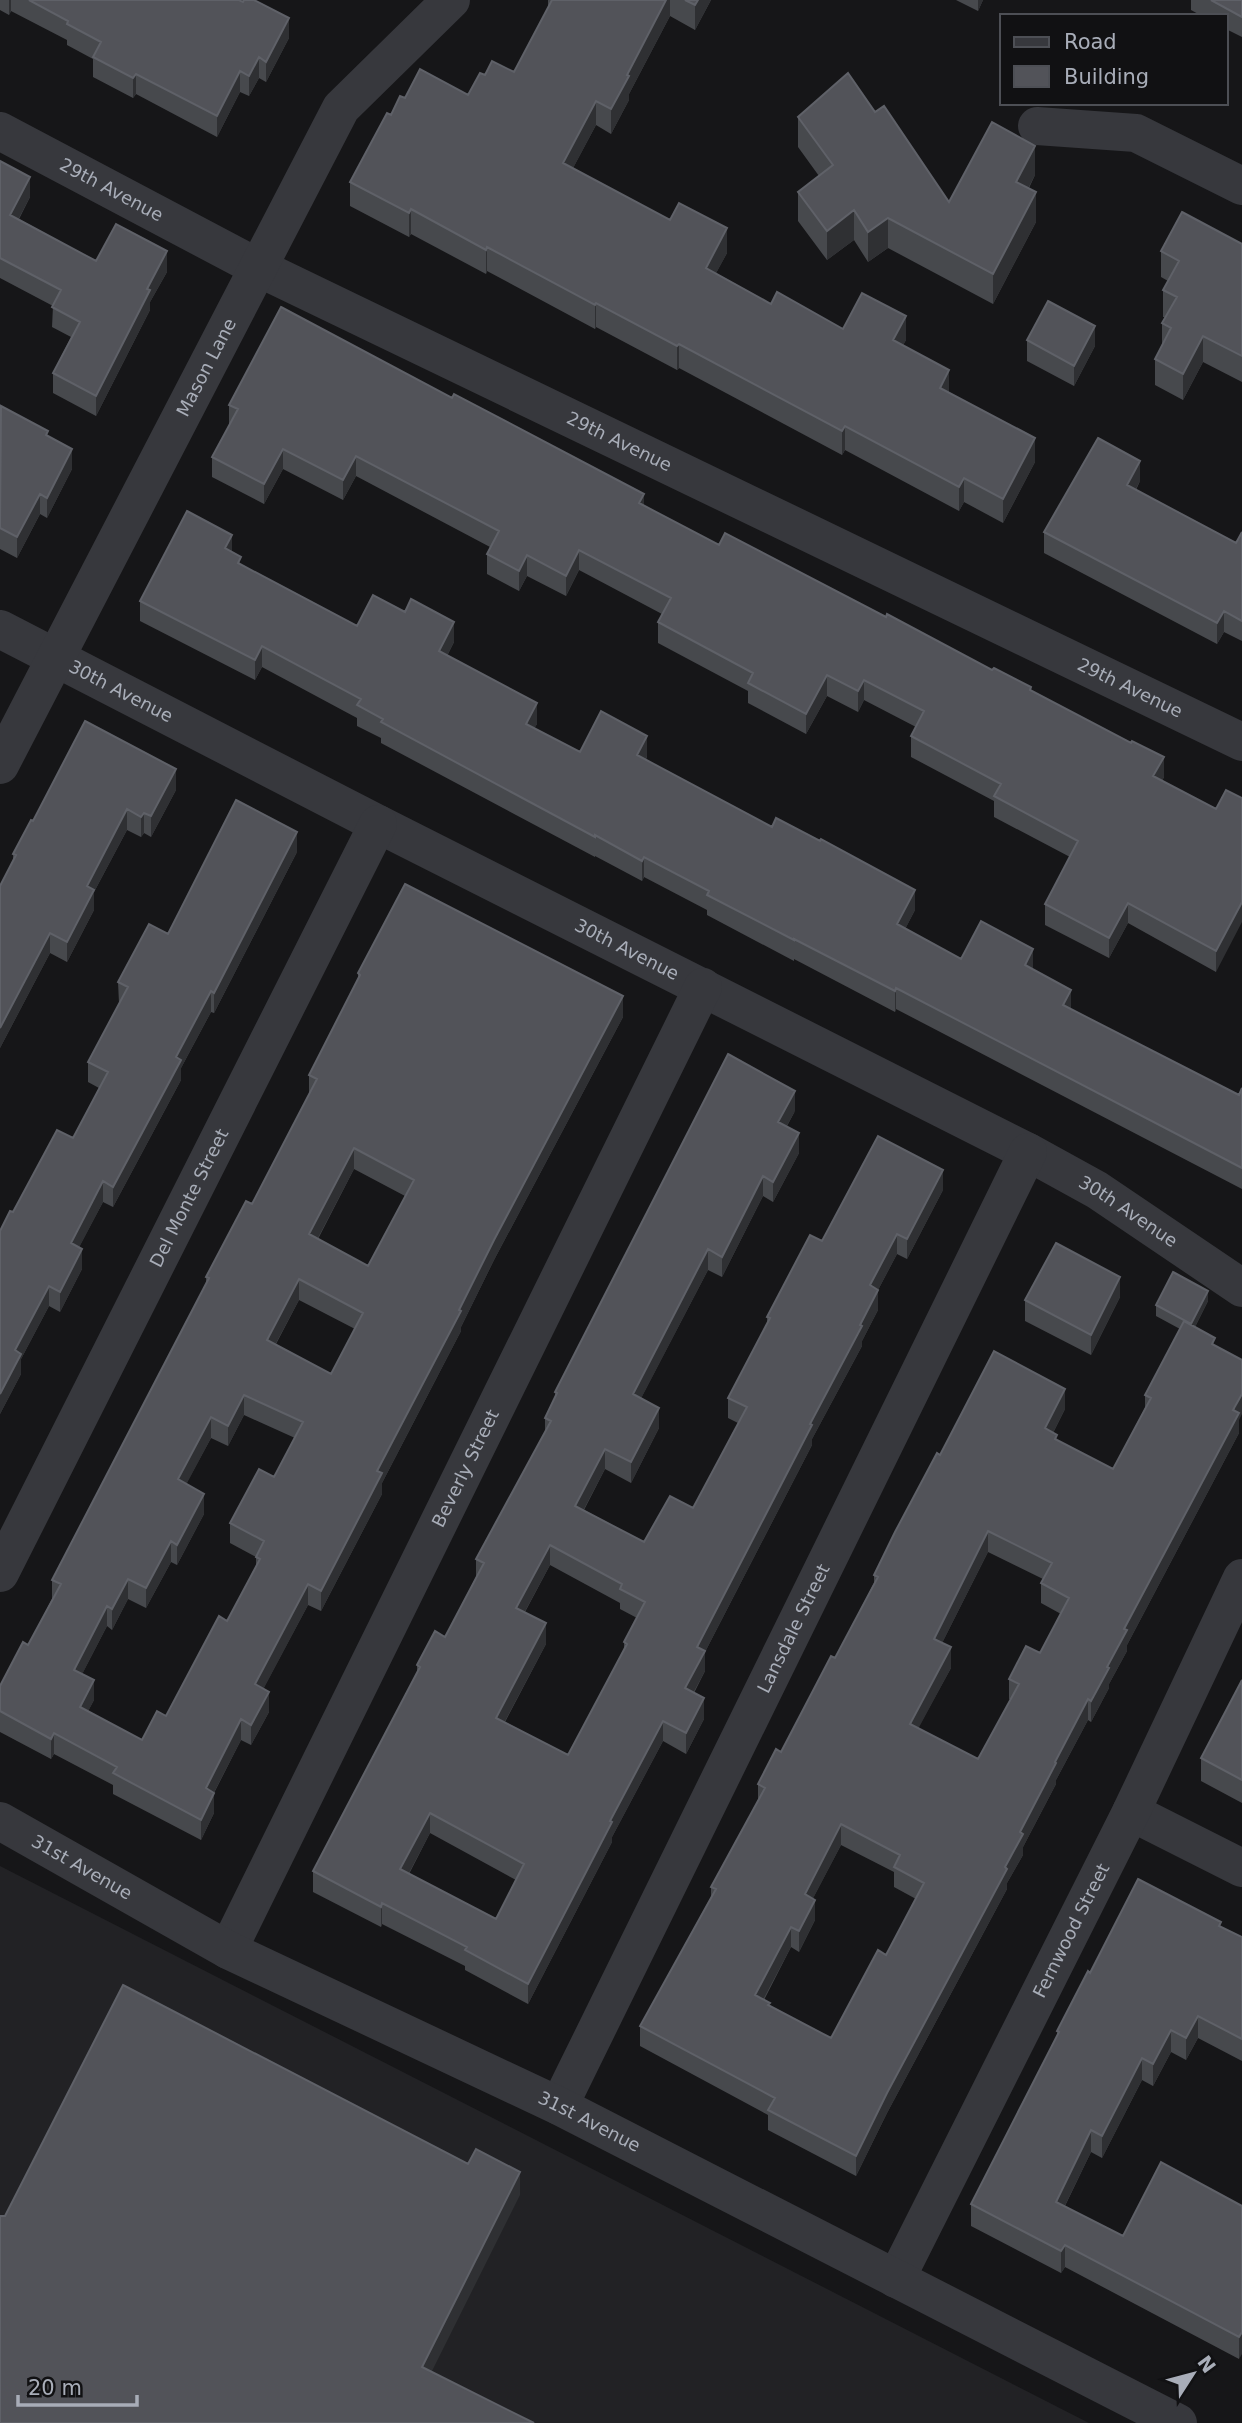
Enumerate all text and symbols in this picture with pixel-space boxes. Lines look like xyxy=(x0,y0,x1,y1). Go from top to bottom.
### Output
legend xyxy=(1000,14,1228,105)
text: Road xyxy=(1064,30,1117,54)
text: Building xyxy=(1064,65,1149,89)
street label: 29th Avenue xyxy=(56,154,167,225)
street label: Mason Lane xyxy=(172,315,240,420)
street label: 29th Avenue xyxy=(564,407,675,475)
street label: 29th Avenue xyxy=(1074,653,1186,722)
street label: 30th Avenue xyxy=(66,655,177,726)
street label: 30th Avenue xyxy=(571,914,683,984)
street label: Del Monte Street xyxy=(145,1125,232,1271)
street label: 30th Avenue xyxy=(1075,1171,1182,1251)
street label: Beverly Street xyxy=(427,1406,503,1531)
street label: Lansdale Street xyxy=(753,1560,834,1696)
street label: 31st Avenue xyxy=(28,1830,136,1904)
street label: Fernwood Street xyxy=(1028,1860,1113,2001)
street label: 31st Avenue xyxy=(535,2087,644,2156)
north arrow xyxy=(1158,2339,1228,2409)
text: N xyxy=(1193,2351,1220,2377)
scale bar xyxy=(18,2364,136,2408)
text: 20 m xyxy=(28,2376,82,2400)

